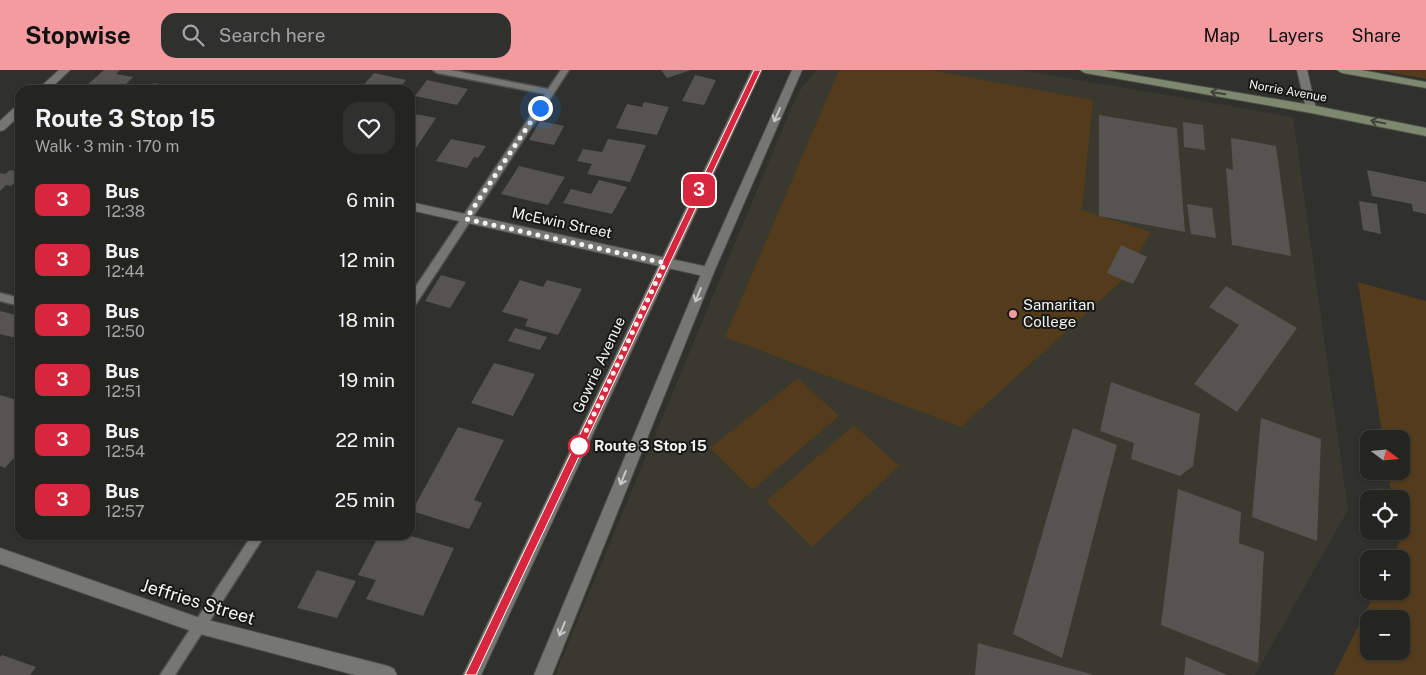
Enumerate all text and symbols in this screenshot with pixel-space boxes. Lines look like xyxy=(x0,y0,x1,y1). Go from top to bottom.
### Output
search box xyxy=(161,13,511,58)
text: Stopwise xyxy=(25,21,131,49)
icon: search xyxy=(179,21,207,49)
text: Search here xyxy=(219,24,325,46)
text: Map xyxy=(1204,25,1240,46)
text: Layers xyxy=(1268,25,1324,46)
text: Share xyxy=(1352,25,1401,46)
street label: Norrie Avenue xyxy=(1248,77,1328,105)
one-way arrow xyxy=(1211,87,1227,97)
your location xyxy=(528,96,553,121)
button: heart xyxy=(343,102,395,154)
text: Route 3 Stop 15 xyxy=(35,104,215,132)
one-way arrow xyxy=(772,107,782,122)
one-way arrow xyxy=(1371,117,1387,127)
text: Walk · 3 min · 170 m xyxy=(35,137,179,156)
line badge: 3 xyxy=(683,174,715,206)
text: 3 xyxy=(693,179,705,200)
text: Bus xyxy=(105,180,139,202)
text: 3 xyxy=(57,189,68,210)
text: 6 min xyxy=(346,189,395,211)
text: 12:38 xyxy=(105,202,145,221)
street label: McEwin Street xyxy=(510,204,614,241)
text: Bus xyxy=(105,240,139,262)
text: 3 xyxy=(57,249,68,270)
text: 12 min xyxy=(339,249,395,271)
text: 12:44 xyxy=(105,262,145,281)
one-way arrow xyxy=(693,287,702,303)
place label: Samaritan College xyxy=(1023,296,1095,330)
text: Bus xyxy=(105,300,139,322)
marker: Samaritan College xyxy=(1007,308,1019,320)
text: 3 xyxy=(57,309,68,330)
text: 18 min xyxy=(338,309,395,331)
street label: Gowrie Avenue xyxy=(569,314,628,416)
text: 12:50 xyxy=(105,322,145,341)
text: Bus xyxy=(105,360,139,382)
text: 3 xyxy=(57,369,68,390)
text: 19 min xyxy=(339,369,395,391)
text: 12:51 xyxy=(105,382,141,401)
text: Bus xyxy=(105,420,139,442)
text: 3 xyxy=(57,429,68,450)
text: 22 min xyxy=(336,429,395,451)
north arrow xyxy=(1360,430,1410,480)
map controls xyxy=(1360,430,1410,660)
marker: Route 3 Stop 15 xyxy=(568,435,590,457)
place label: Route 3 Stop 15 xyxy=(594,437,707,454)
text: 12:54 xyxy=(105,442,145,461)
one-way arrow xyxy=(618,470,628,485)
text: Bus xyxy=(105,480,139,502)
text: 3 xyxy=(57,489,68,510)
text: 25 min xyxy=(335,489,395,511)
button: locate xyxy=(1360,490,1410,540)
text: 12:57 xyxy=(105,502,145,521)
button: + xyxy=(1360,550,1410,600)
street label: Jeffries Street xyxy=(139,574,258,629)
button: − xyxy=(1360,610,1410,660)
one-way arrow xyxy=(557,621,566,636)

